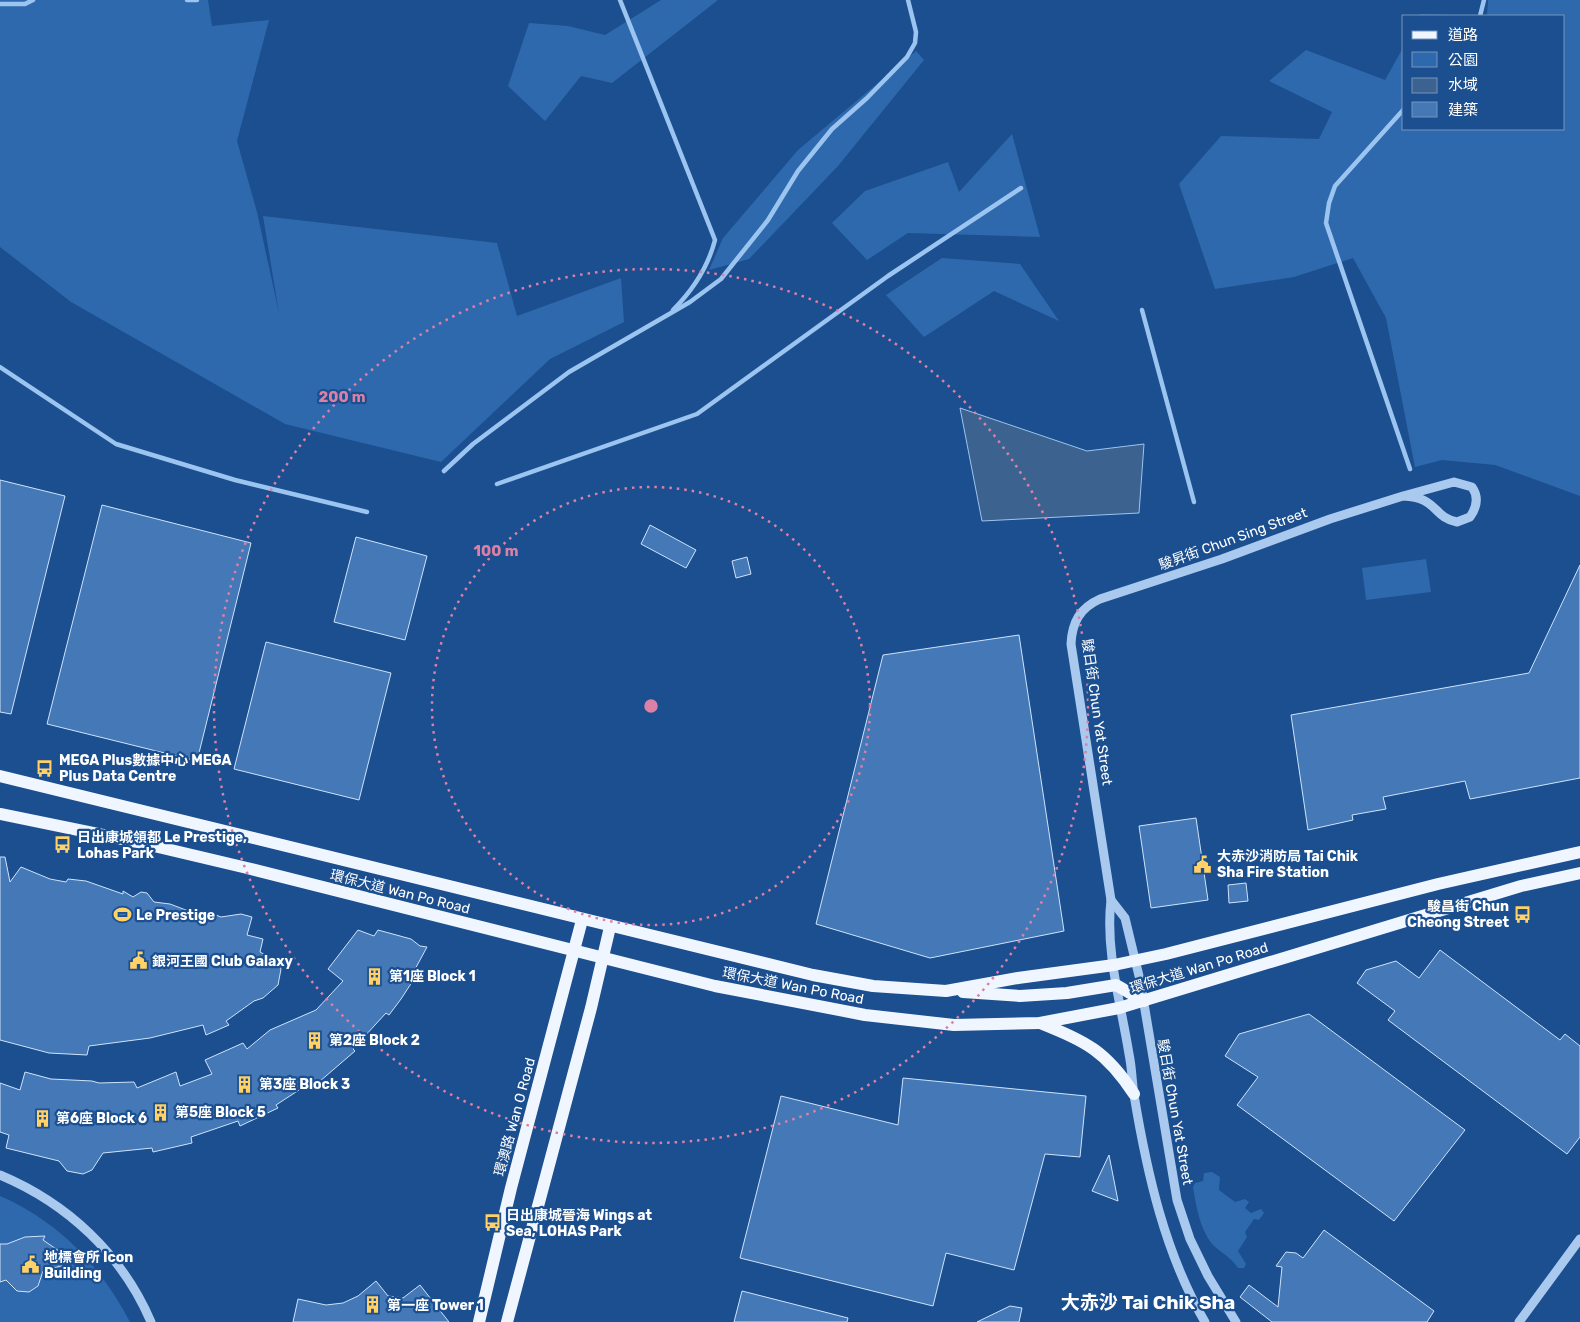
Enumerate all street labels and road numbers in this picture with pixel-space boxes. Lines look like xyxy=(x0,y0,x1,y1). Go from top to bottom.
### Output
street label: 駿昇街 Chun Sing Street xyxy=(1157,504,1310,574)
street label: 駿日街 Chun Yat Street xyxy=(1078,638,1116,787)
street label: 環保大道 Wan Po Road xyxy=(328,866,472,918)
street label: 環保大道 Wan Po Road xyxy=(1128,939,1270,997)
street label: 環保大道 Wan Po Road xyxy=(721,964,865,1008)
street label: 駿日街 Chun Yat Street xyxy=(1154,1038,1196,1187)
street label: 環澳路 Wan O Road xyxy=(491,1056,539,1178)

